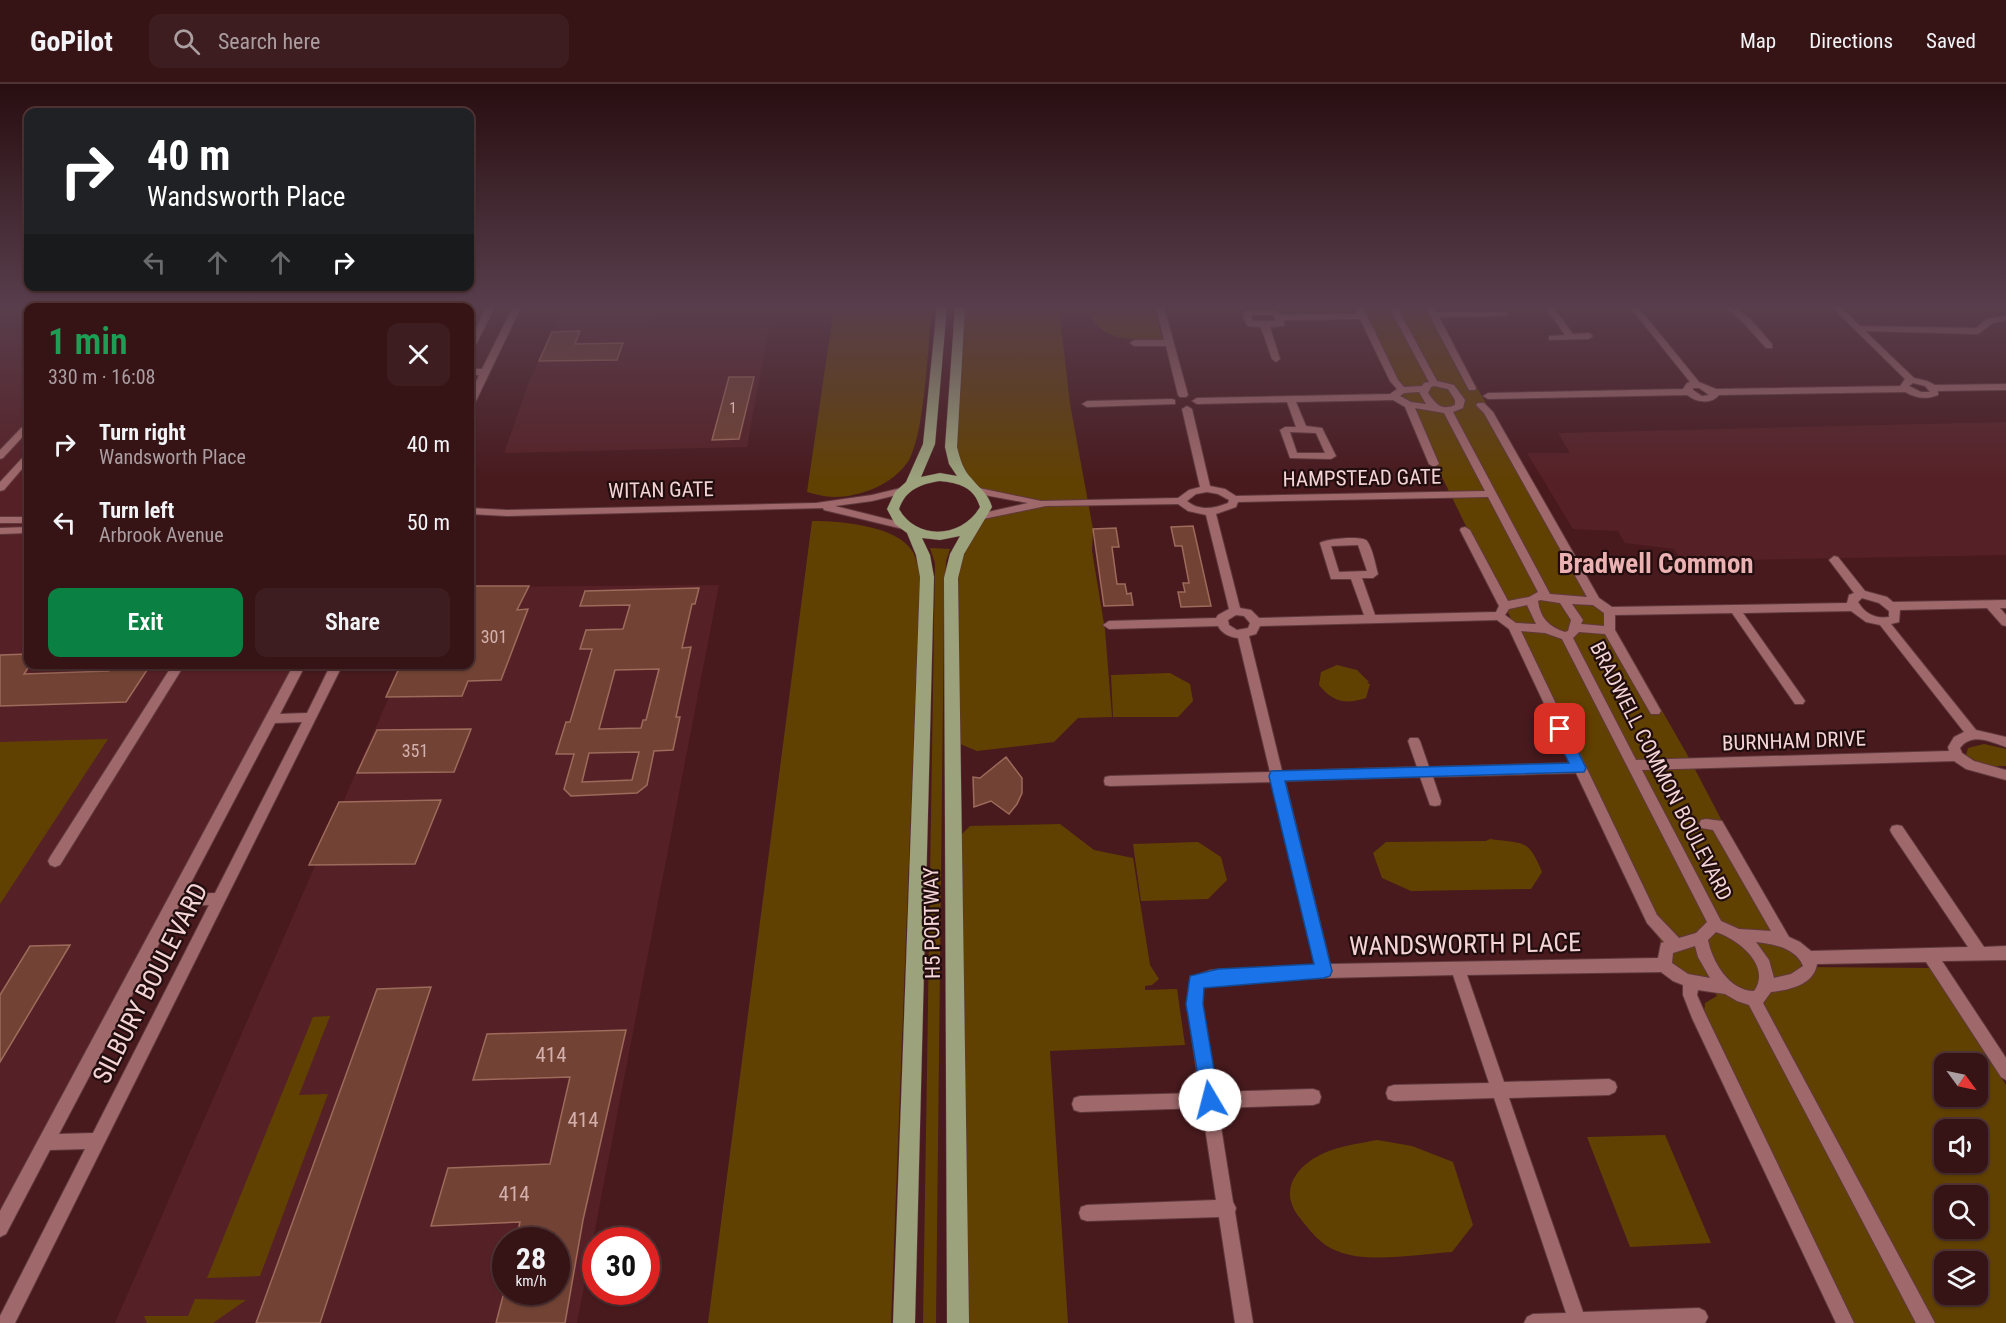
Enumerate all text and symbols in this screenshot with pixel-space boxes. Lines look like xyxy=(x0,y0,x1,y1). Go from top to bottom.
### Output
search box xyxy=(149,14,569,68)
text: GoPilot xyxy=(30,25,113,58)
icon: search xyxy=(170,25,203,58)
text: Search here xyxy=(218,29,320,54)
text: Map xyxy=(1740,29,1776,53)
text: Directions xyxy=(1809,29,1893,53)
text: Saved xyxy=(1926,29,1976,53)
text: 40 m xyxy=(147,131,230,180)
icon: right xyxy=(48,132,126,210)
text: Wandsworth Place xyxy=(147,181,345,213)
icon: left xyxy=(138,246,171,279)
icon: ahead xyxy=(201,246,234,279)
icon: ahead xyxy=(264,246,297,279)
icon: right xyxy=(327,246,360,279)
text: 1 min xyxy=(48,321,128,363)
button: close xyxy=(387,323,450,386)
text: 330 m · 16:08 xyxy=(48,365,155,389)
house number: 1 xyxy=(729,399,737,417)
text: Turn right xyxy=(99,420,186,445)
icon: right xyxy=(48,428,81,461)
text: 40 m xyxy=(407,432,450,457)
text: Wandsworth Place xyxy=(99,445,246,469)
street label: HAMPSTEAD GATE xyxy=(1283,465,1441,491)
street label: WITAN GATE xyxy=(608,477,714,503)
text: Turn left xyxy=(99,498,174,523)
icon: left xyxy=(48,506,81,539)
text: 50 m xyxy=(407,510,450,535)
text: Arbrook Avenue xyxy=(99,523,224,547)
district label: Bradwell Common xyxy=(1558,548,1754,580)
button: Exit xyxy=(48,588,243,657)
button: Share xyxy=(255,588,450,657)
house number: 301 xyxy=(481,626,507,647)
street label: BRADWELL COMMON BOULEVARD xyxy=(1585,638,1737,904)
pin xyxy=(1534,703,1585,754)
icon: arrive xyxy=(1543,712,1576,745)
street label: BURNHAM DRIVE xyxy=(1722,726,1866,756)
house number: 351 xyxy=(402,740,428,761)
street label: H5 PORTWAY xyxy=(919,867,945,979)
street label: SILBURY BOULEVARD xyxy=(86,878,214,1088)
street label: WANDSWORTH PLACE xyxy=(1349,927,1581,961)
house number: 414 xyxy=(535,1043,567,1067)
north arrow xyxy=(1934,1053,1988,1107)
map controls xyxy=(1934,1053,1988,1305)
position arrow xyxy=(1178,1068,1242,1132)
house number: 414 xyxy=(567,1108,599,1132)
button: sound xyxy=(1934,1119,1988,1173)
house number: 414 xyxy=(498,1182,530,1206)
button: search xyxy=(1934,1185,1988,1239)
speed limit sign: 30 xyxy=(582,1227,660,1305)
text: 28 xyxy=(516,1241,546,1276)
button: layers xyxy=(1934,1251,1988,1305)
text: km/h xyxy=(516,1272,546,1290)

